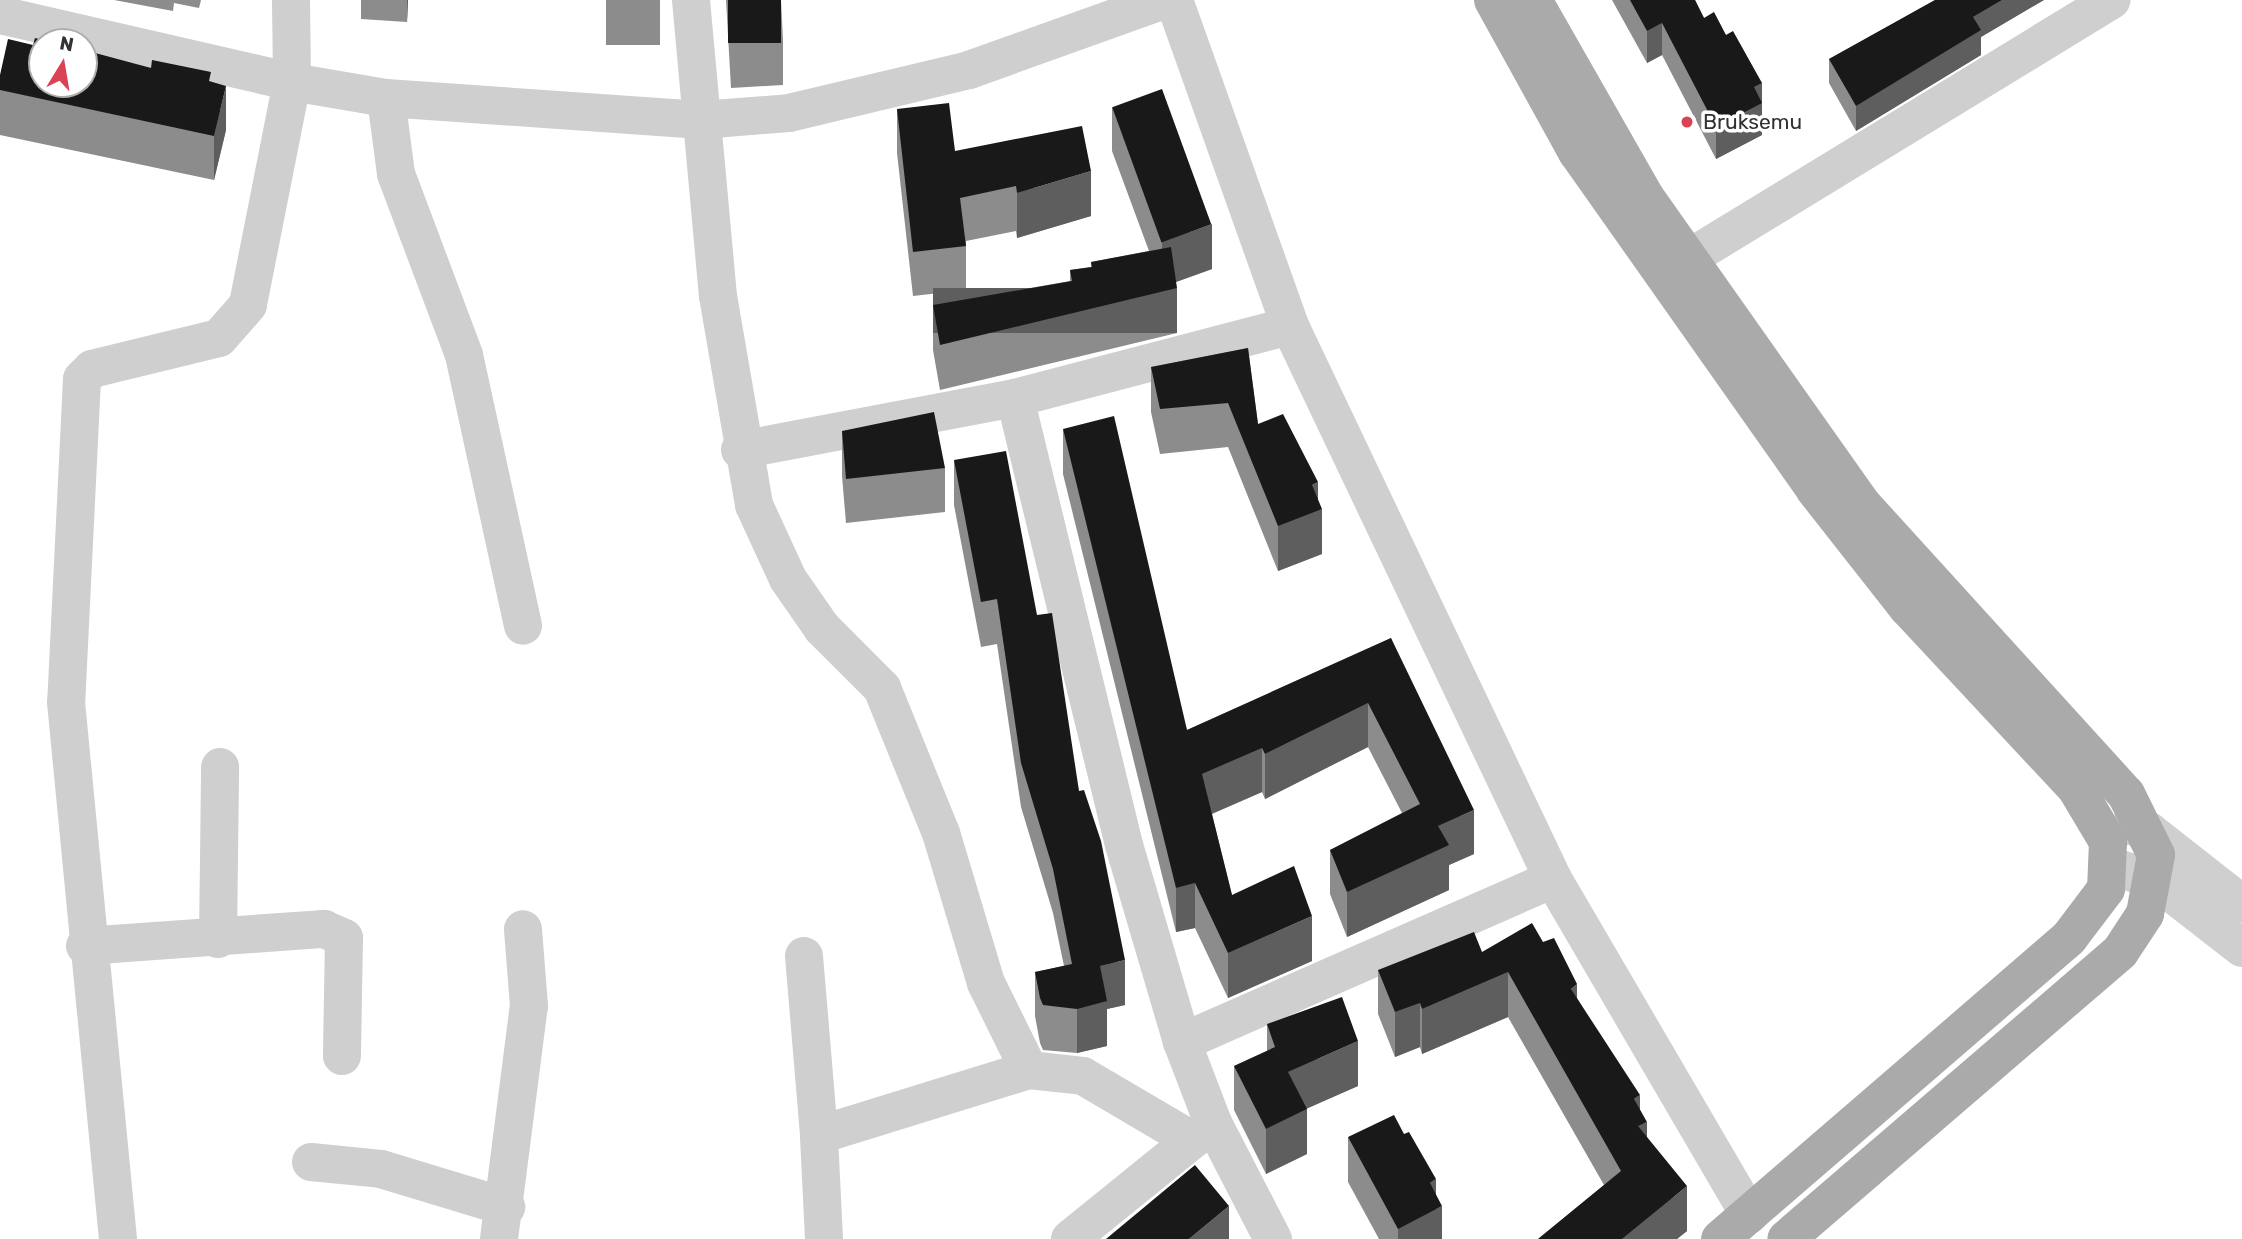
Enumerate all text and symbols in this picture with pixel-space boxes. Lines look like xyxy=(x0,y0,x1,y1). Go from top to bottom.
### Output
north arrow xyxy=(28,28,98,98)
text: N xyxy=(58,31,76,56)
place label: Bruksemu xyxy=(1703,109,1802,135)
marker: Bruksemu xyxy=(1677,112,1697,132)

